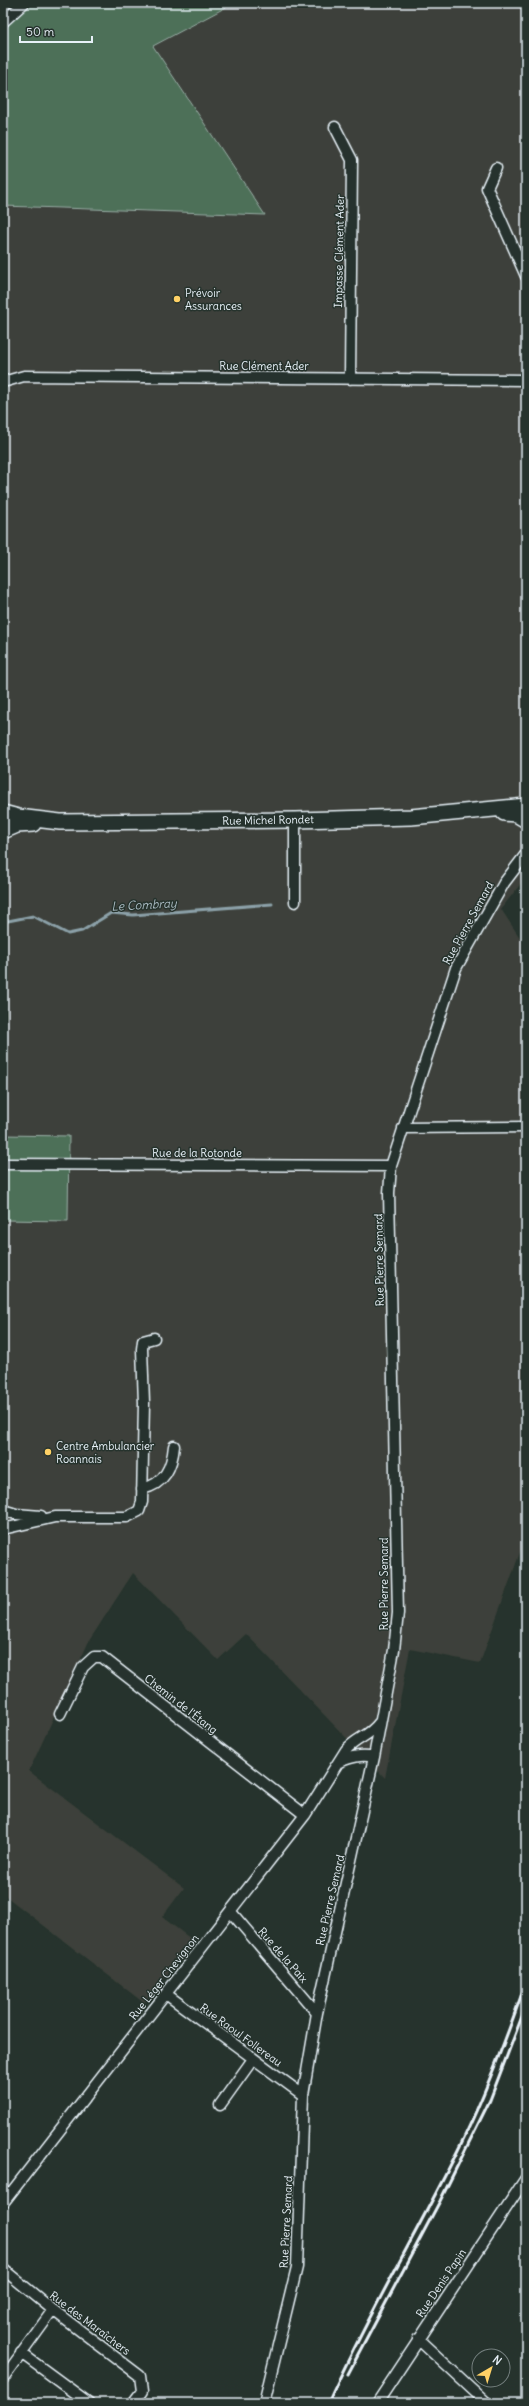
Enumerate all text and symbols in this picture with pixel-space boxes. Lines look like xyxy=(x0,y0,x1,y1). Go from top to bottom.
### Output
scale bar xyxy=(20,18,92,44)
text: 50 m xyxy=(26,24,55,39)
street label: Impasse Clément Ader xyxy=(331,194,347,308)
place label: Prévoir Assurances xyxy=(185,286,242,313)
marker: Prévoir Assurances xyxy=(172,294,182,304)
street label: Rue Clément Ader xyxy=(219,359,309,373)
street label: Rue Michel Rondet xyxy=(222,812,314,828)
street label: Rue Pierre Semard xyxy=(439,879,497,967)
water label: Le Combray xyxy=(111,895,178,914)
street label: Rue de la Rotonde xyxy=(152,1146,242,1160)
street label: Rue Pierre Semard xyxy=(371,1213,387,1307)
place label: Centre Ambulancier Roannais xyxy=(56,1439,155,1466)
marker: Centre Ambulancier Roannais xyxy=(43,1447,53,1457)
street label: Rue Pierre Semard xyxy=(377,1537,391,1630)
street label: Chemin de l'Étang xyxy=(142,1670,221,1737)
street label: Rue Pierre Semard xyxy=(313,1853,347,1947)
street label: Rue de la Paix xyxy=(255,1924,311,1986)
street label: Rue Léger Chevignon xyxy=(126,1931,202,2023)
street label: Rue Raoul Follereau xyxy=(197,2000,285,2070)
street label: Rue Pierre Semard xyxy=(277,2175,295,2269)
street label: Rue Denis Papin xyxy=(413,2246,469,2320)
street label: Rue des Maraîchers xyxy=(47,2288,133,2358)
north arrow xyxy=(471,2348,511,2388)
text: N xyxy=(490,2352,504,2368)

